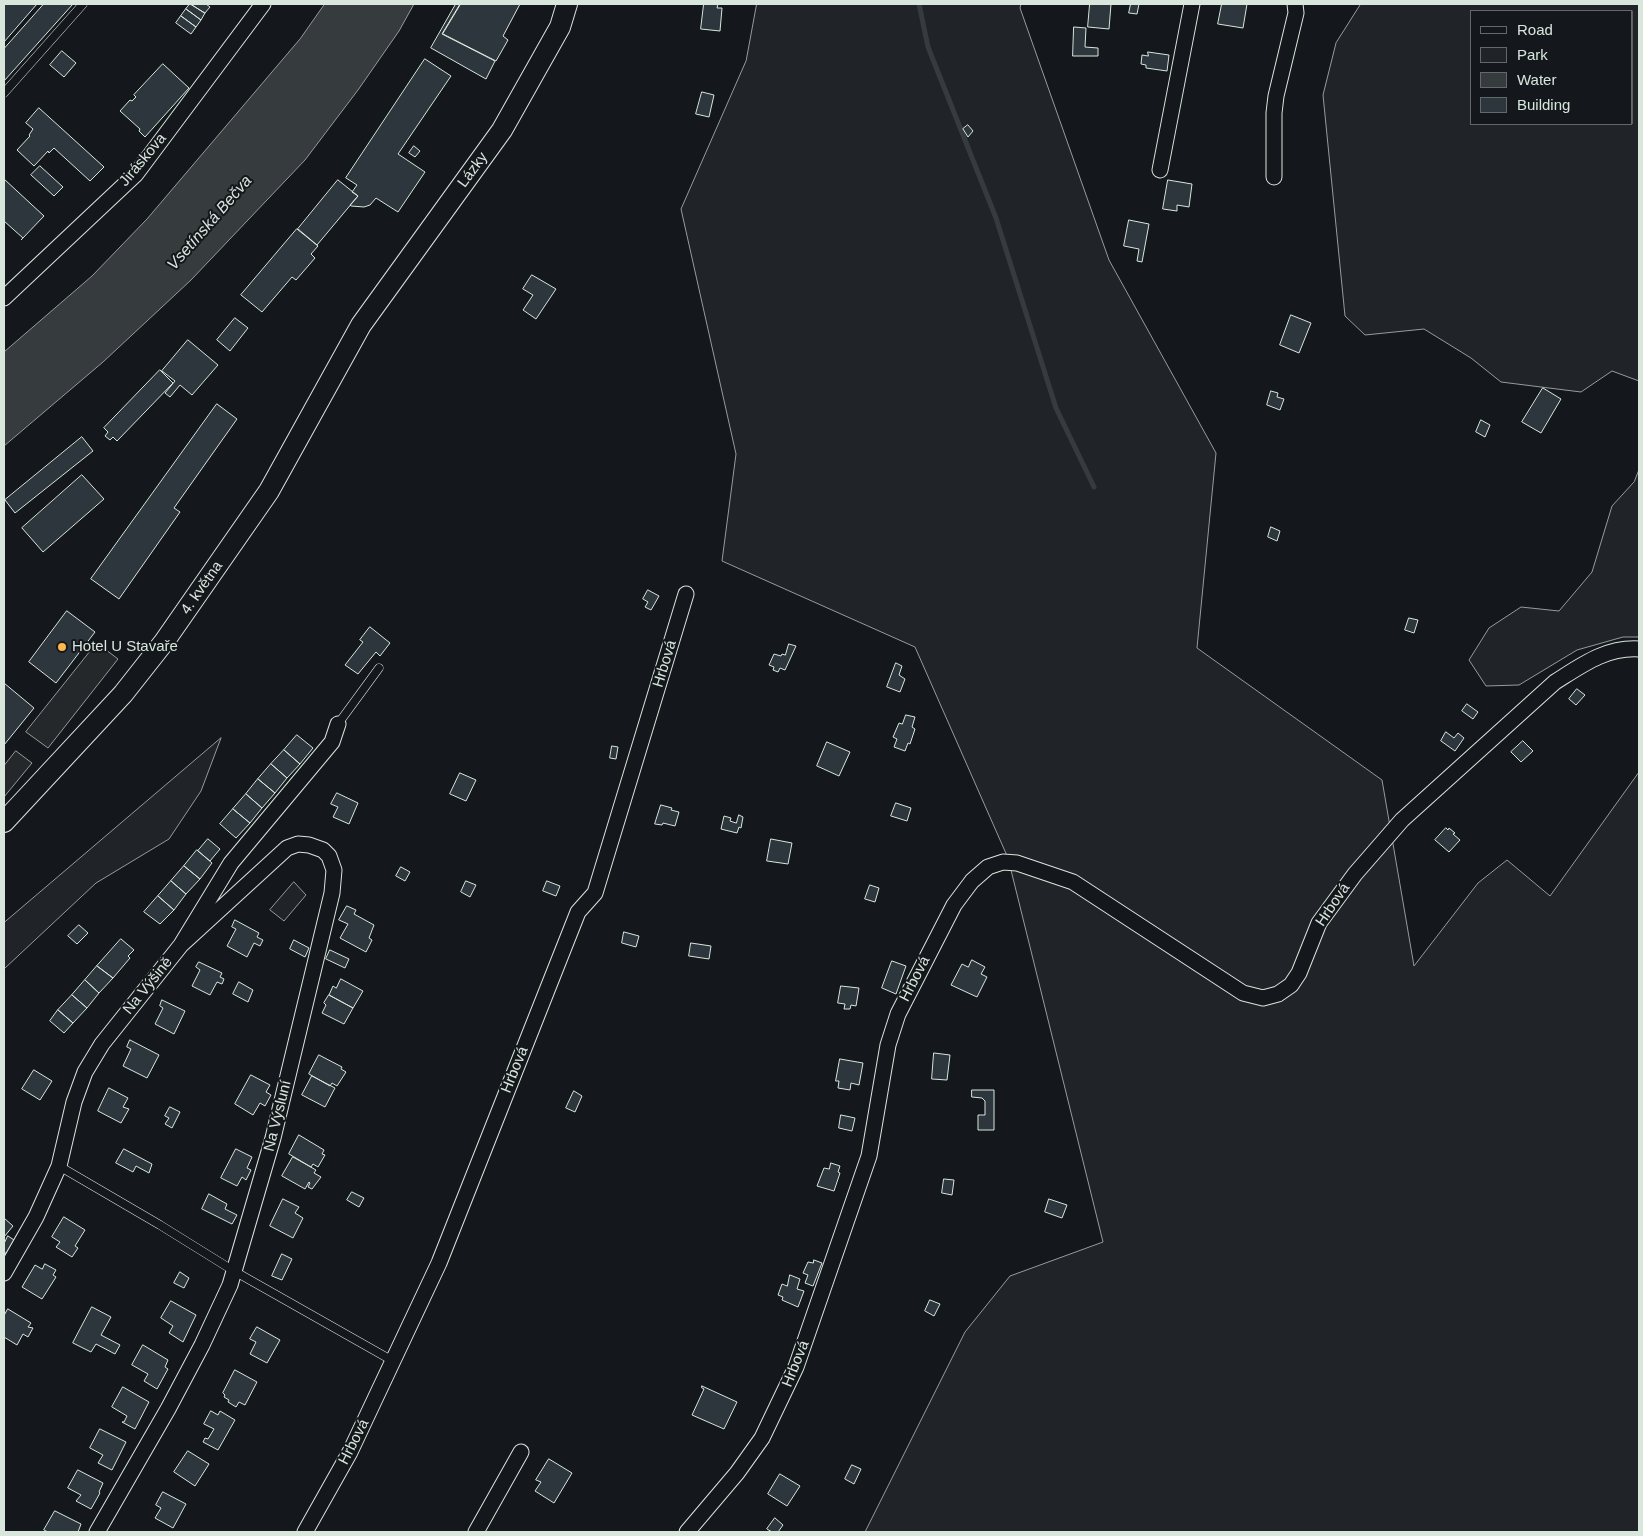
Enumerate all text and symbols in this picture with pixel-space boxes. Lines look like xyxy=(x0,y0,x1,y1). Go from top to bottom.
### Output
legend xyxy=(1470,10,1633,125)
text: Road xyxy=(1517,21,1553,38)
text: Park xyxy=(1517,46,1548,63)
text: Water xyxy=(1517,71,1556,88)
text: Building xyxy=(1517,96,1570,113)
street label: Jiráskova xyxy=(116,130,170,190)
street label: Lázky xyxy=(454,149,492,191)
water label: Vsetínská Bečva xyxy=(164,172,256,274)
street label: 4. května xyxy=(177,558,227,618)
place label: Hotel U Stavaře xyxy=(72,638,178,656)
street label: Hrbová xyxy=(649,638,681,690)
marker: Hotel U Stavaře xyxy=(56,641,68,653)
street label: Hrbová xyxy=(1312,880,1354,930)
street label: Hrbová xyxy=(896,953,934,1005)
street label: Na Výšině xyxy=(119,954,177,1018)
street label: Hrbová xyxy=(498,1044,532,1096)
street label: Na Výsluní xyxy=(260,1079,296,1153)
street label: Hrbová xyxy=(779,1338,813,1390)
street label: Hrbová xyxy=(335,1416,373,1468)

